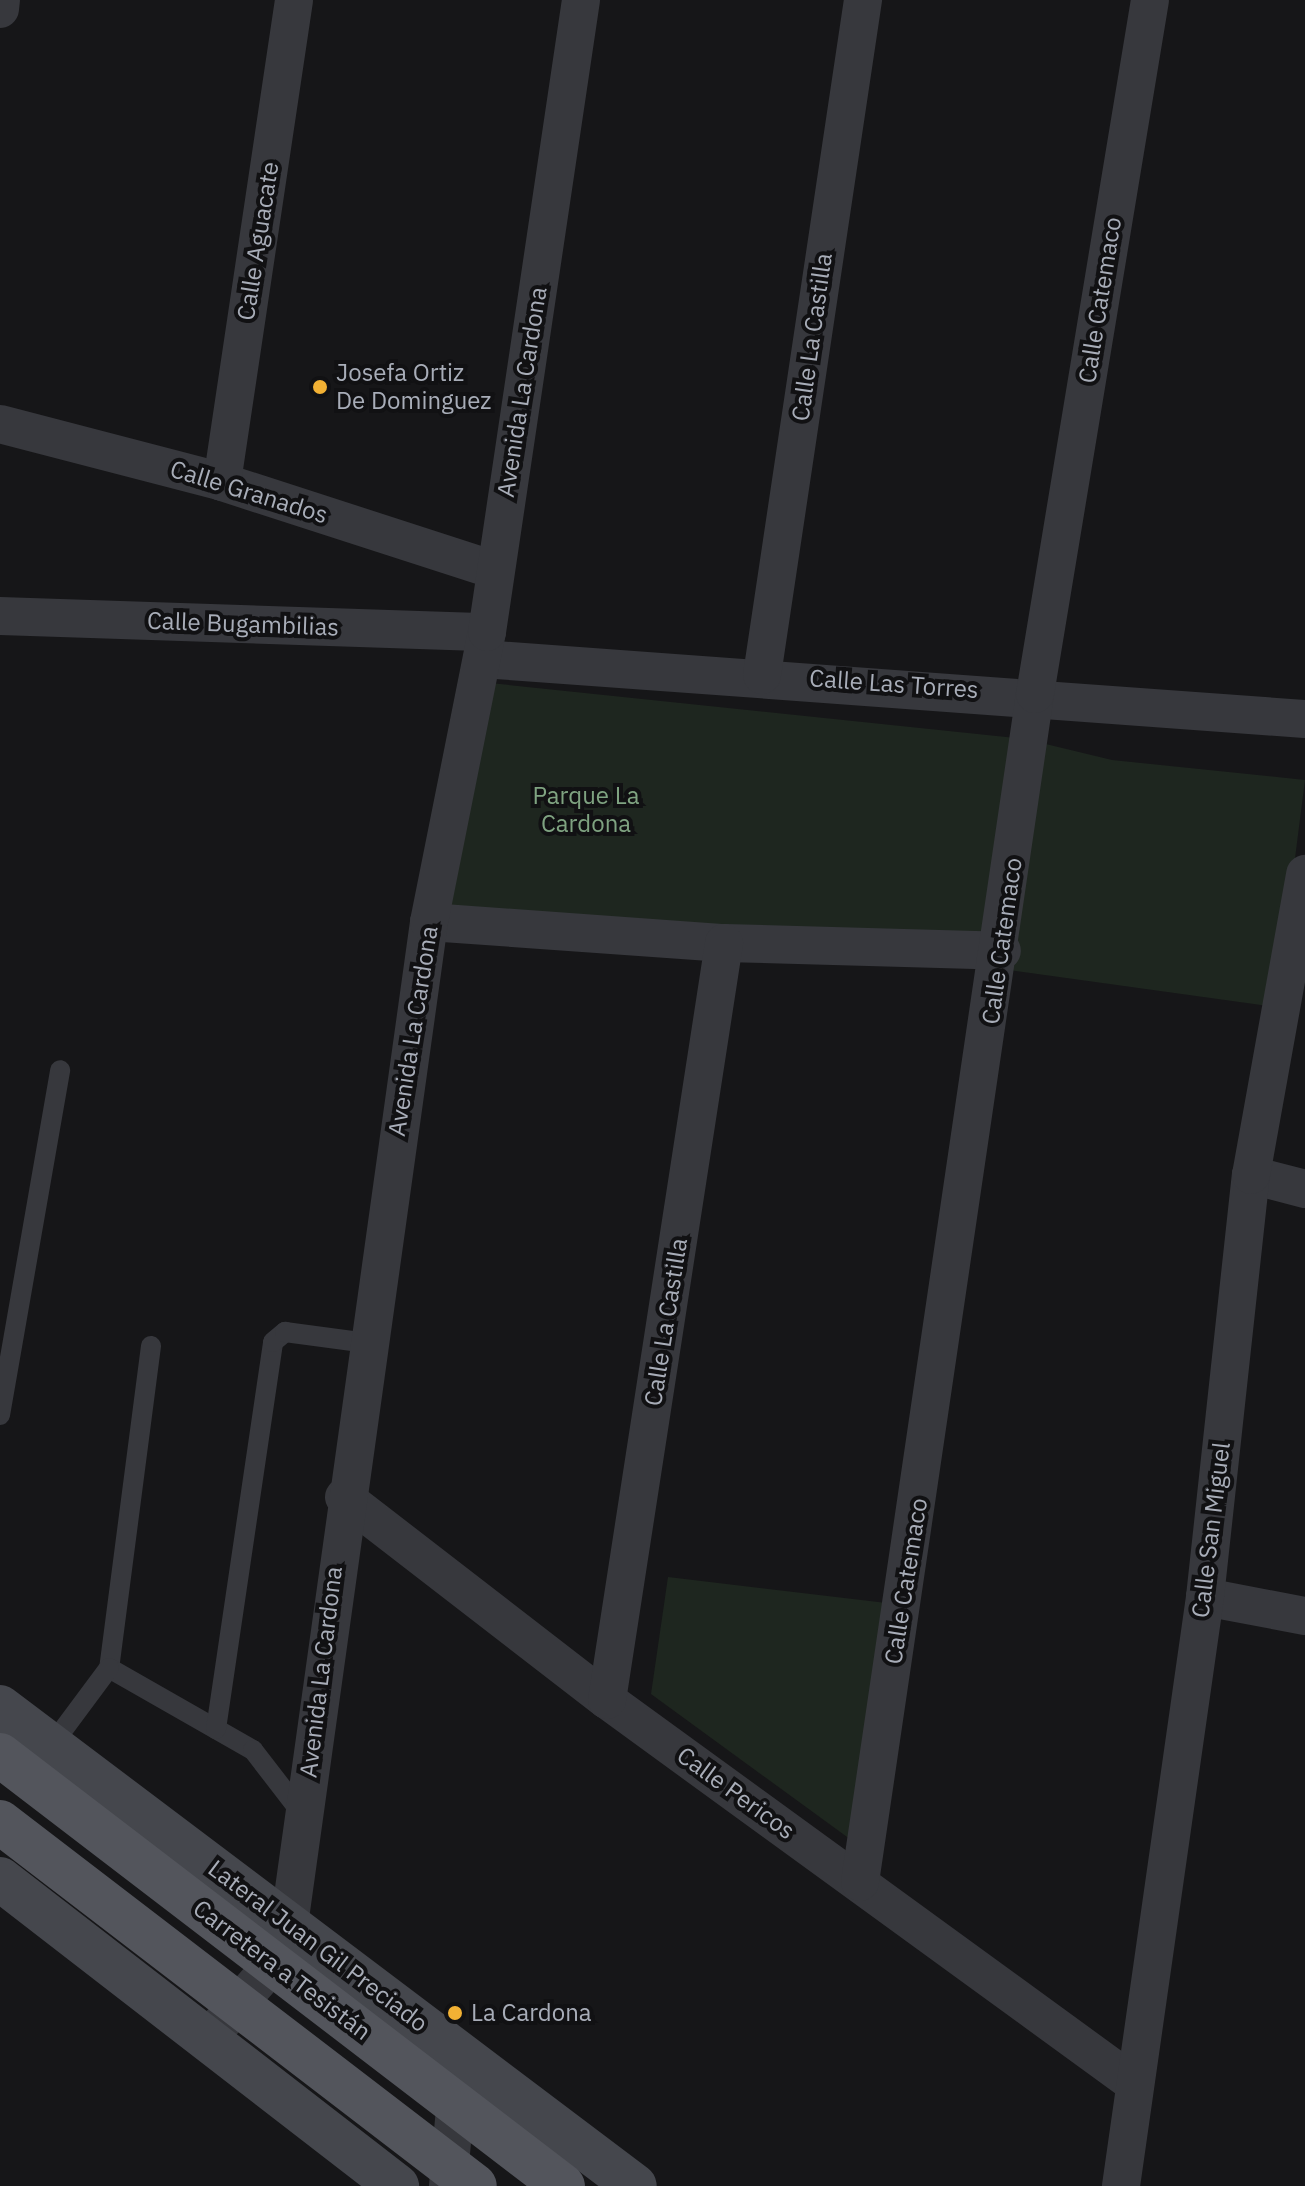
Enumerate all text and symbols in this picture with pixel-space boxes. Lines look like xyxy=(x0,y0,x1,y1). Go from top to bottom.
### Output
street label: Calle Aguacate xyxy=(231,160,285,322)
street label: Calle Catemaco xyxy=(1073,215,1127,385)
street label: Calle La Castilla xyxy=(786,251,838,423)
street label: Avenida La Cardona xyxy=(491,285,553,499)
place label: Josefa Ortiz De Dominguez xyxy=(336,359,491,415)
marker: Josefa Ortiz De Dominguez xyxy=(311,378,329,396)
street label: Calle Granados xyxy=(167,454,331,530)
street label: Calle Bugambilias xyxy=(146,606,340,642)
street label: Calle Las Torres xyxy=(808,664,980,704)
park label: Parque La Cardona xyxy=(533,782,639,838)
street label: Calle Catemaco xyxy=(976,856,1028,1026)
street label: Avenida La Cardona xyxy=(382,924,444,1138)
street label: Calle La Castilla xyxy=(639,1236,693,1408)
street label: Calle San Miguel xyxy=(1186,1440,1236,1620)
street label: Calle Catemaco xyxy=(879,1496,933,1666)
street label: Avenida La Cardona xyxy=(294,1565,348,1779)
street label: Calle Pericos xyxy=(671,1741,801,1845)
street label: Lateral Juan Gil Preciado xyxy=(203,1854,433,2038)
street label: Carretera a Tesistán xyxy=(187,1894,377,2046)
place label: La Cardona xyxy=(471,1999,592,2027)
marker: La Cardona xyxy=(446,2004,464,2022)

